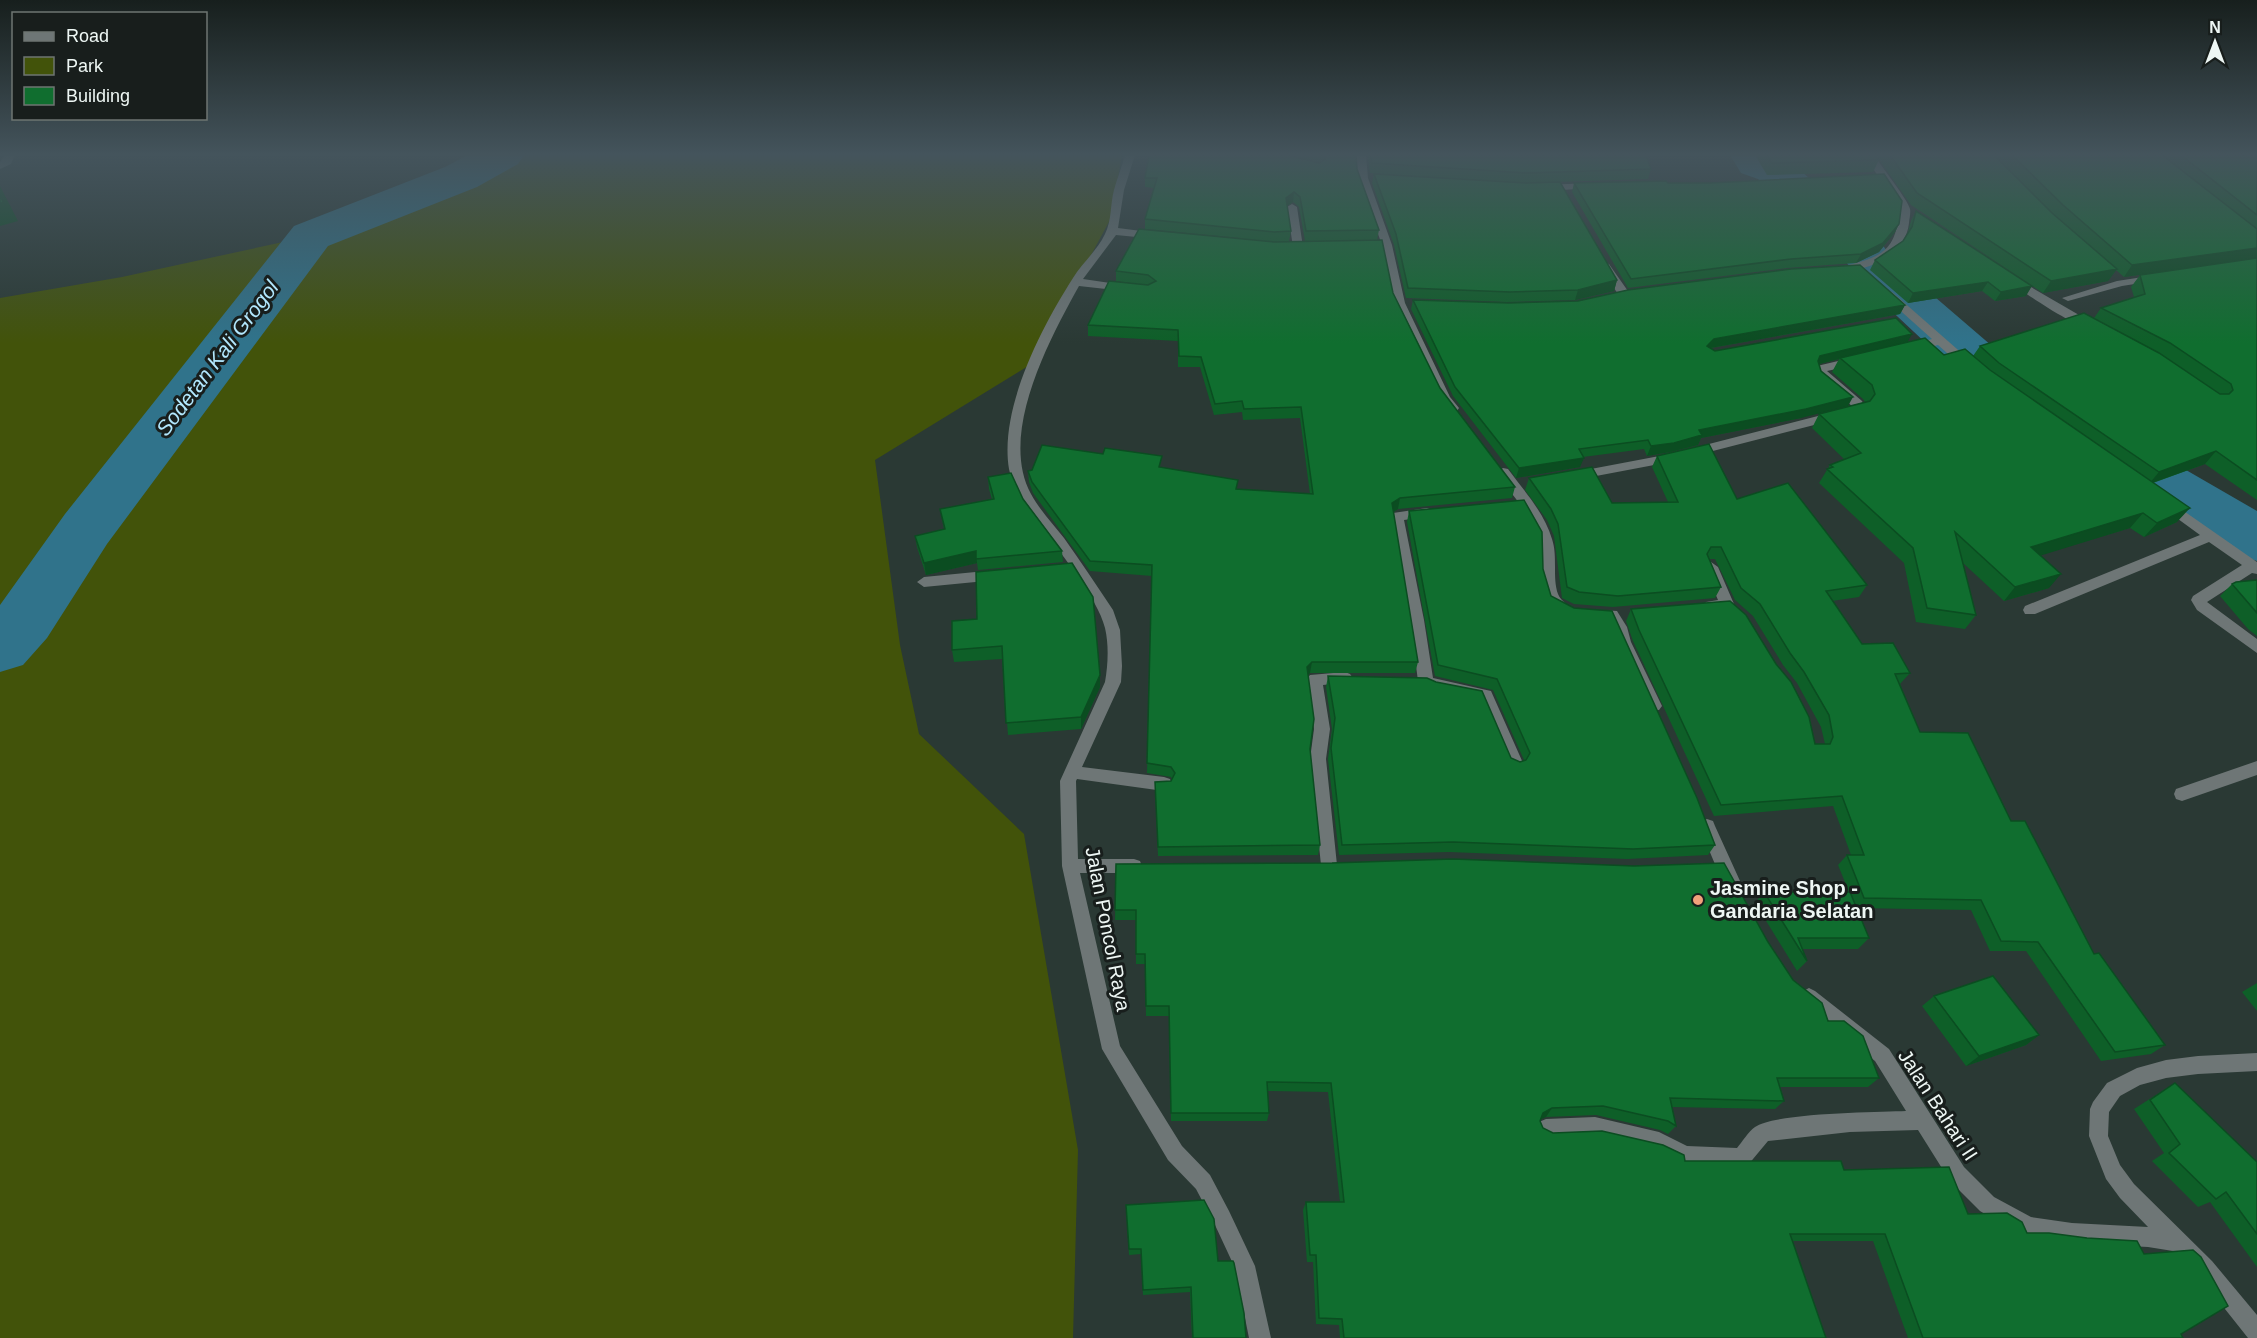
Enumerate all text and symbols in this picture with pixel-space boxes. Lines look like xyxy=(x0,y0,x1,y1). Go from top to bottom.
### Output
legend xyxy=(12,12,207,120)
north arrow xyxy=(2185,12,2245,72)
text: N xyxy=(2209,19,2221,36)
text: Road xyxy=(66,26,109,46)
text: Park xyxy=(66,56,104,76)
text: Building xyxy=(66,86,130,106)
water label: Sodetan Kali Grogol xyxy=(151,275,284,440)
street label: Jalan Poncol Raya xyxy=(1081,845,1135,1014)
place label: Jasmine Shop - Gandaria Selatan xyxy=(1710,877,1873,922)
marker: Jasmine Shop - Gandaria Selatan xyxy=(1691,893,1705,907)
street label: Jalan Bahari II xyxy=(1894,1045,1982,1165)

